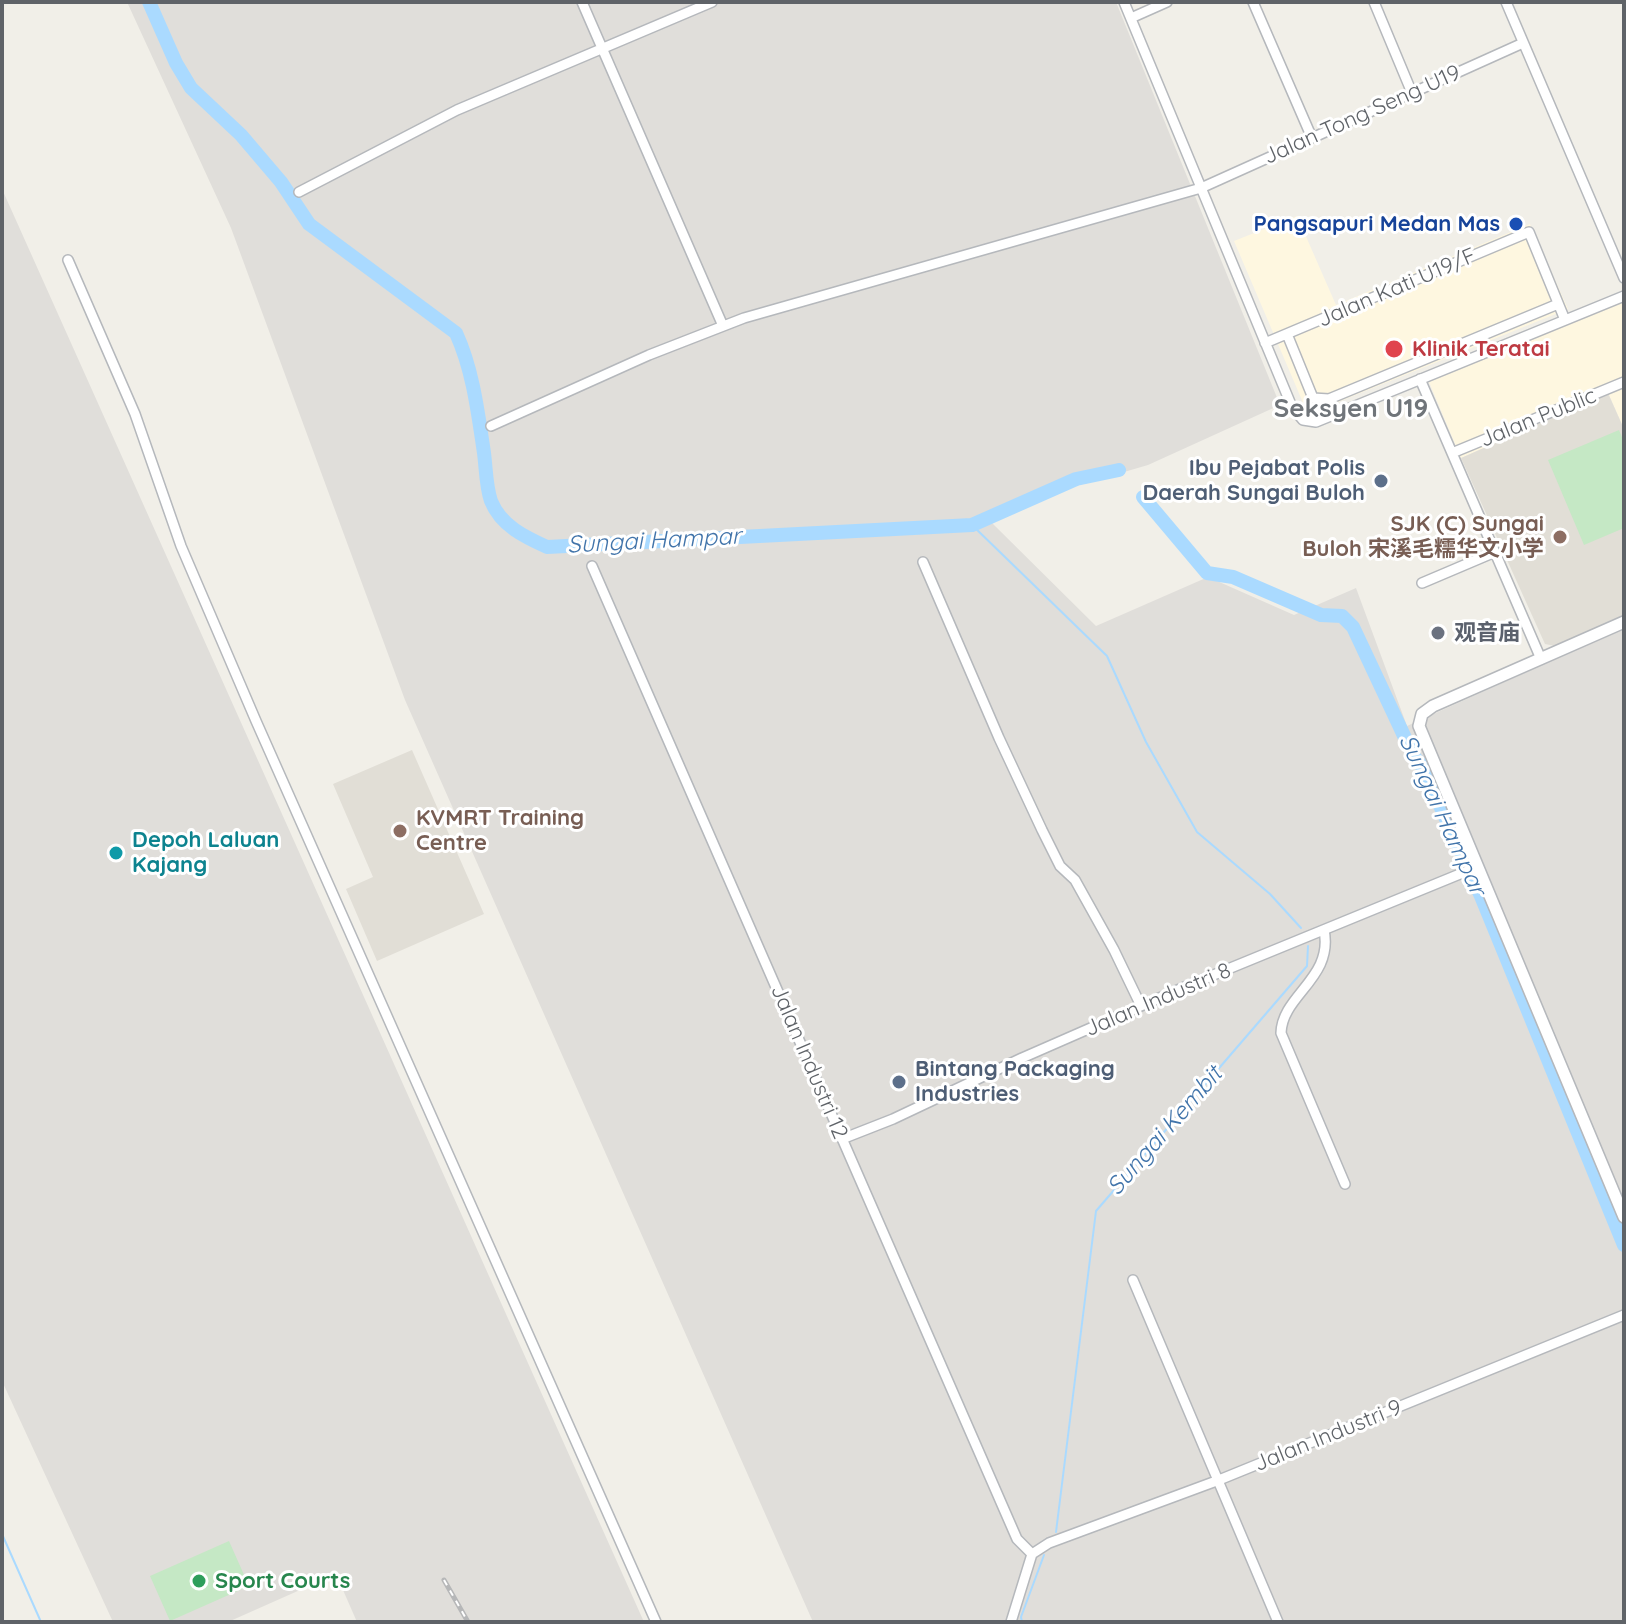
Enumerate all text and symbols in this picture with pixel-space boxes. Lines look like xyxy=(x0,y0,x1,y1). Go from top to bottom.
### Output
street label: Jalan Tong Seng U19 xyxy=(1259,60,1465,170)
place label: Pangsapuri Medan Mas xyxy=(1254,211,1500,237)
marker: Pangsapuri Medan Mas xyxy=(1507,215,1525,233)
street label: Jalan Kati U19/F xyxy=(1314,243,1480,333)
place label: Klinik Teratai xyxy=(1412,336,1550,362)
marker: Klinik Teratai xyxy=(1383,338,1405,360)
street label: Jalan Public xyxy=(1476,383,1600,453)
district label: Seksyen U19 xyxy=(1274,393,1428,425)
place label: Ibu Pejabat Polis Daerah Sungai Buloh xyxy=(1142,455,1365,506)
marker: Ibu Pejabat Polis Daerah Sungai Buloh xyxy=(1372,472,1390,490)
place label: SJK (C) Sungai Buloh 宋溪毛糯华文小学 xyxy=(1302,511,1544,562)
water label: Sungai Hampar xyxy=(566,522,742,560)
marker: SJK (C) Sungai Buloh 宋溪毛糯华文小学 xyxy=(1551,528,1569,546)
place label: 观音庙 xyxy=(1454,620,1520,646)
marker: 观音庙 xyxy=(1429,624,1447,642)
water label: Sungai Hampar xyxy=(1392,730,1492,900)
place label: KVMRT Training Centre xyxy=(416,805,584,856)
marker: KVMRT Training Centre xyxy=(391,822,409,840)
place label: Depoh Laluan Kajang xyxy=(132,827,279,878)
marker: Depoh Laluan Kajang xyxy=(107,844,125,862)
street label: Jalan Industri 8 xyxy=(1081,957,1235,1043)
street label: Jalan Industri 12 xyxy=(765,981,853,1143)
place label: Bintang Packaging Industries xyxy=(915,1056,1115,1108)
water label: Sungai Kembit xyxy=(1101,1061,1229,1201)
marker: Bintang Packaging Industries xyxy=(890,1073,908,1091)
street label: Jalan Industri 9 xyxy=(1250,1394,1406,1478)
place label: Sport Courts xyxy=(215,1568,350,1594)
marker: Sport Courts xyxy=(190,1572,208,1590)

